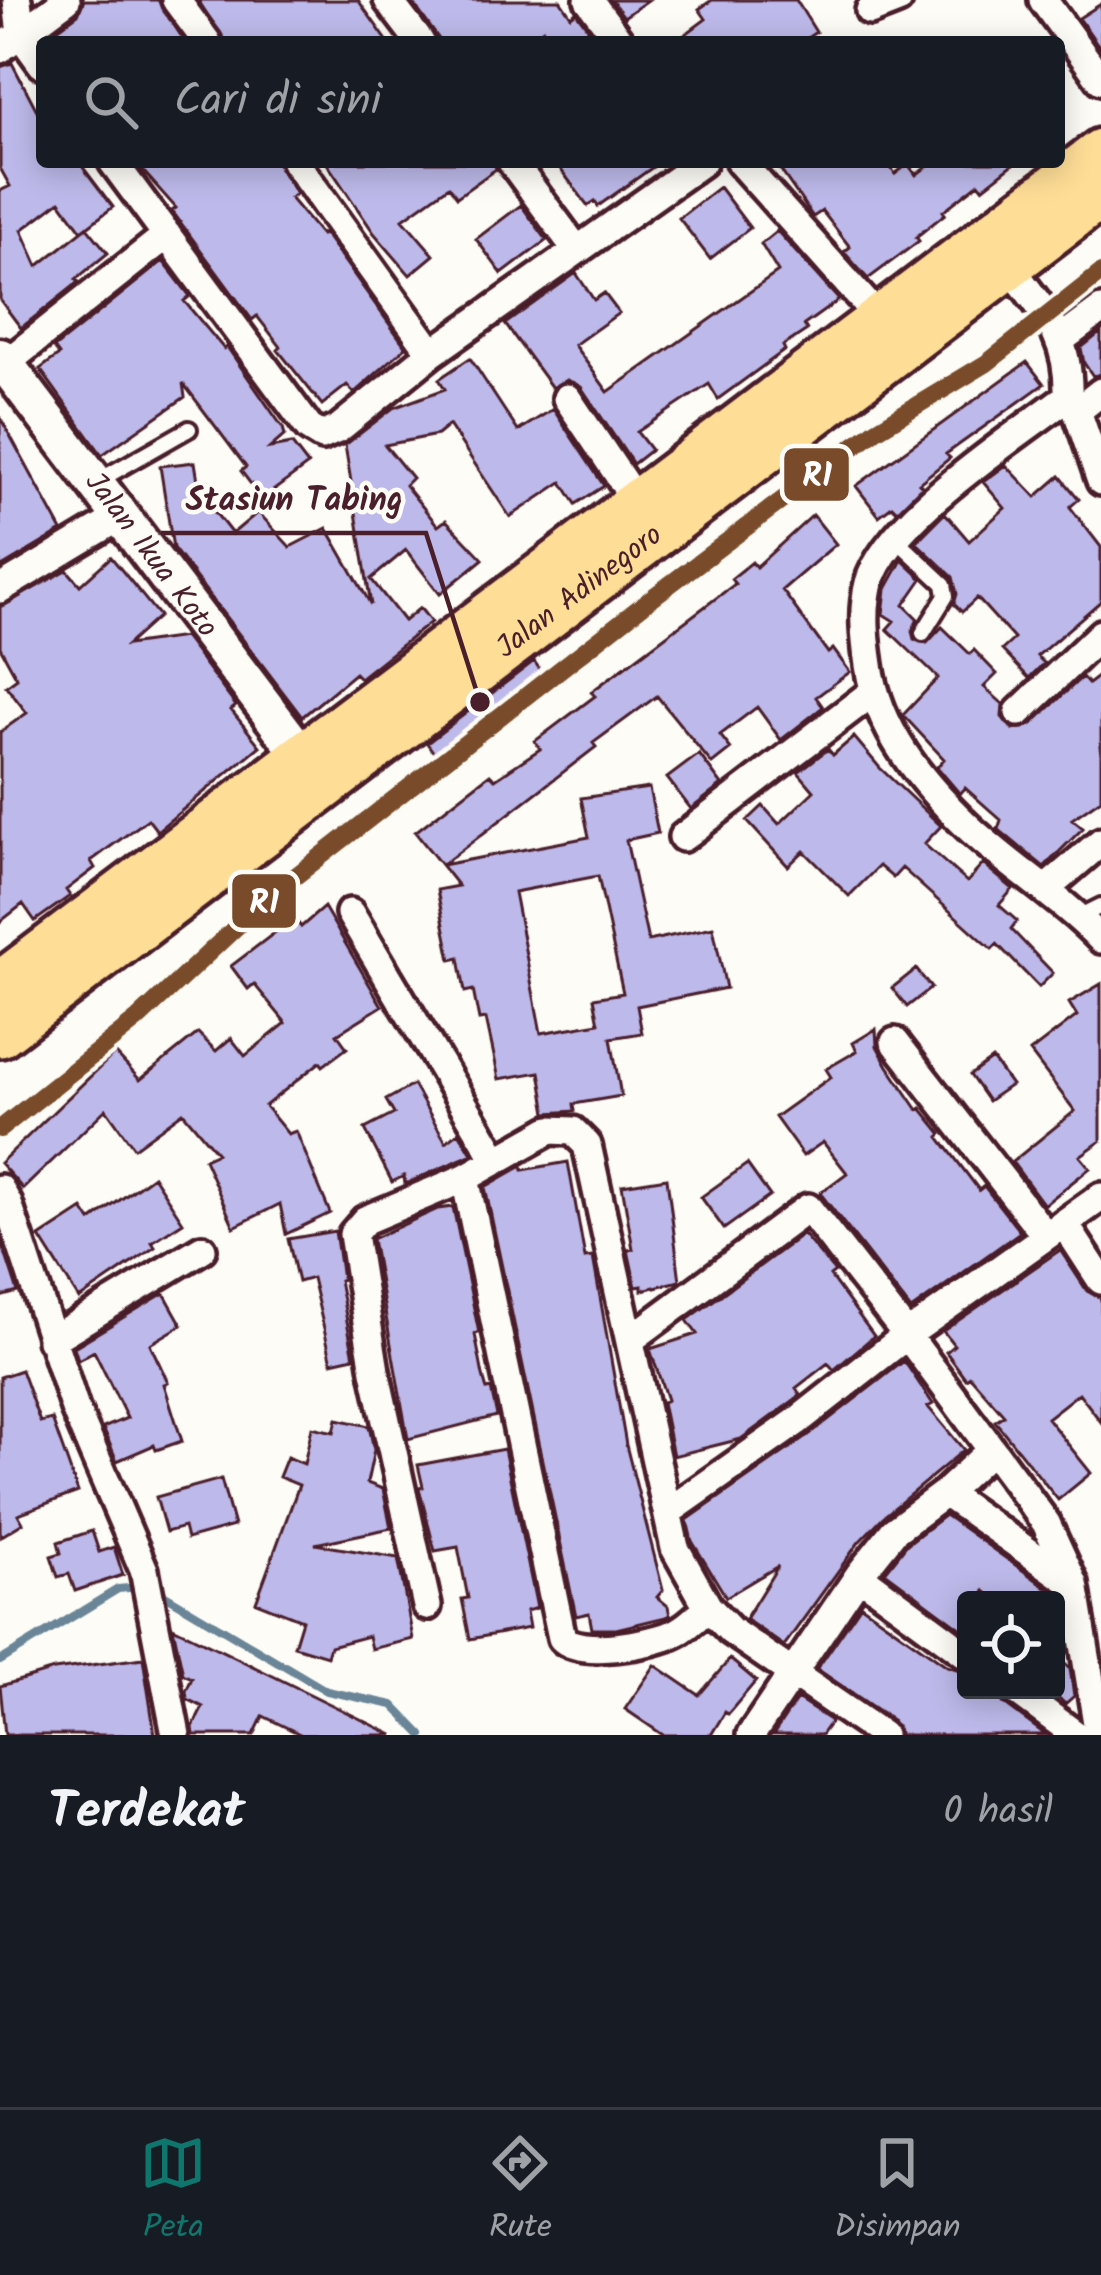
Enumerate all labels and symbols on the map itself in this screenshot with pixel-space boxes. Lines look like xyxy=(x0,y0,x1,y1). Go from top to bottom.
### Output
line badge: R1 xyxy=(782,446,851,503)
text: R1 xyxy=(802,451,832,504)
street label: Jalan Ikua Koto xyxy=(71,462,229,649)
callout: Stasiun Tabing xyxy=(161,464,426,533)
text: Stasiun Tabing xyxy=(185,475,403,528)
street label: Jalan Adinegoro xyxy=(486,513,673,671)
line badge: R1 xyxy=(230,872,298,930)
text: R1 xyxy=(249,878,279,931)

